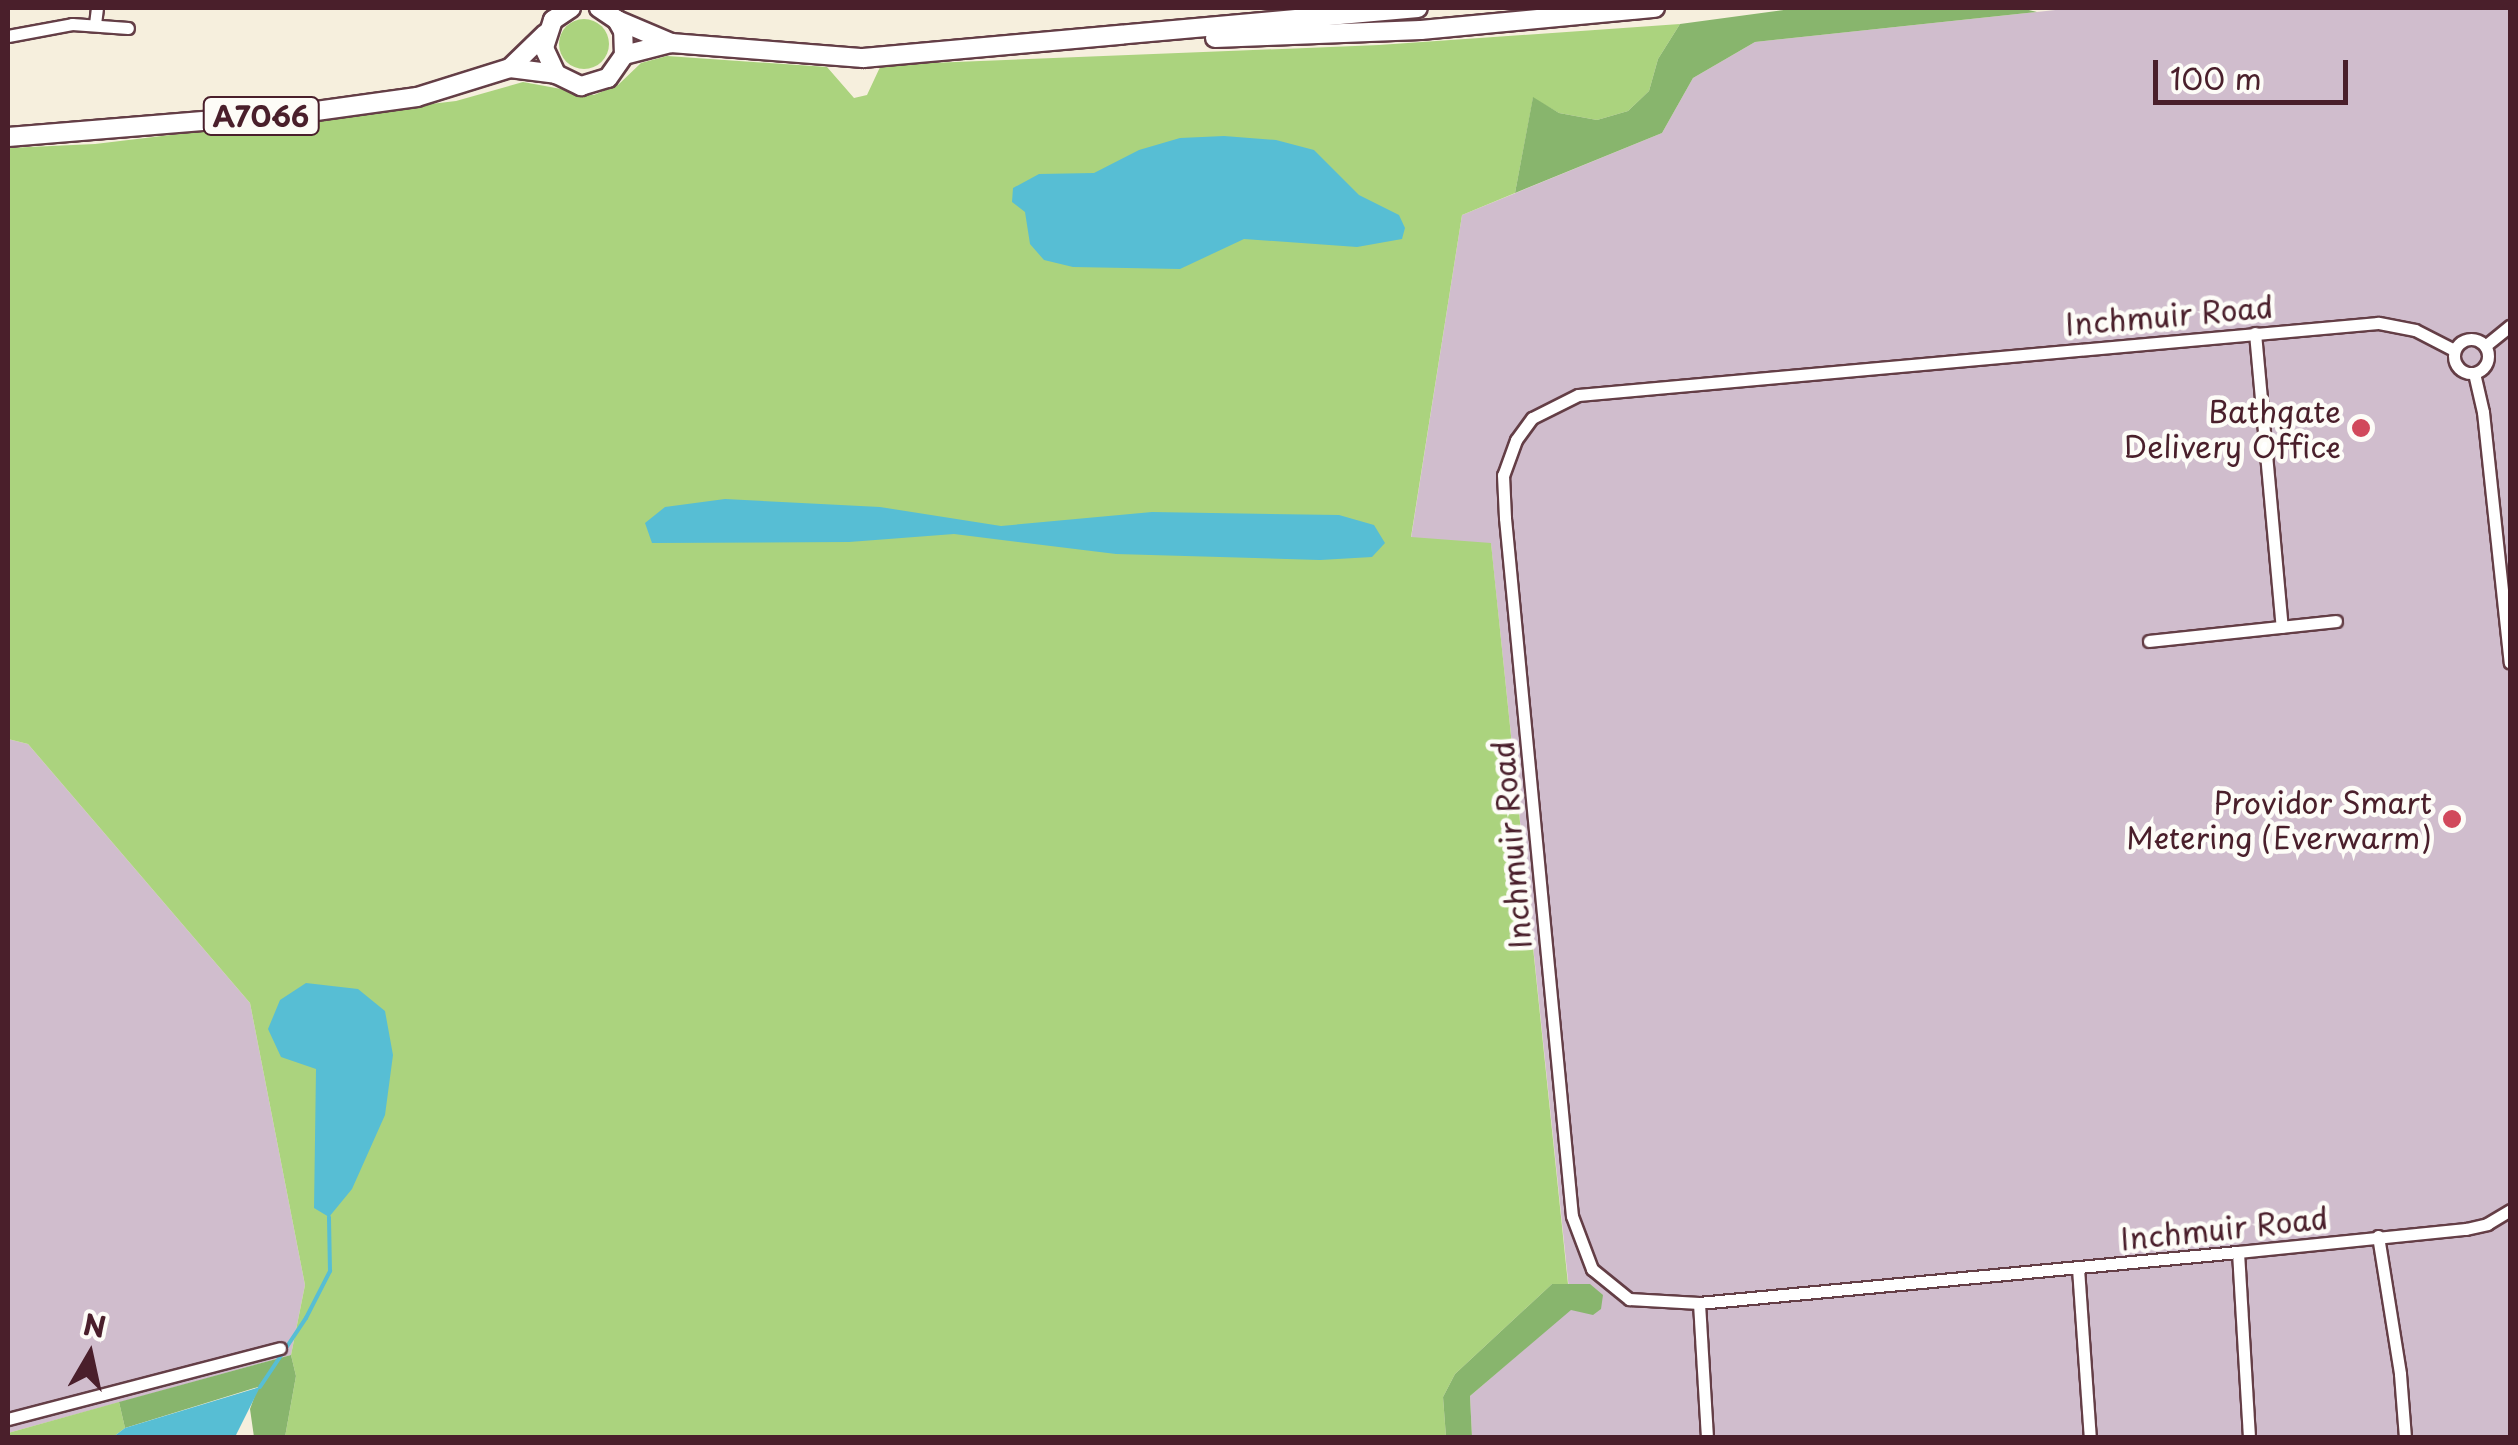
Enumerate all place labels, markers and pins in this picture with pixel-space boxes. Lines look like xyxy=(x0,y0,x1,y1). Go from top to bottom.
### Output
place label: Bathgate Delivery Office xyxy=(2126,393,2341,464)
marker: Bathgate Delivery Office xyxy=(2350,417,2372,439)
place label: Providor Smart Metering (Everwarm) xyxy=(2125,784,2432,854)
marker: Providor Smart Metering (Everwarm) xyxy=(2441,808,2463,830)

